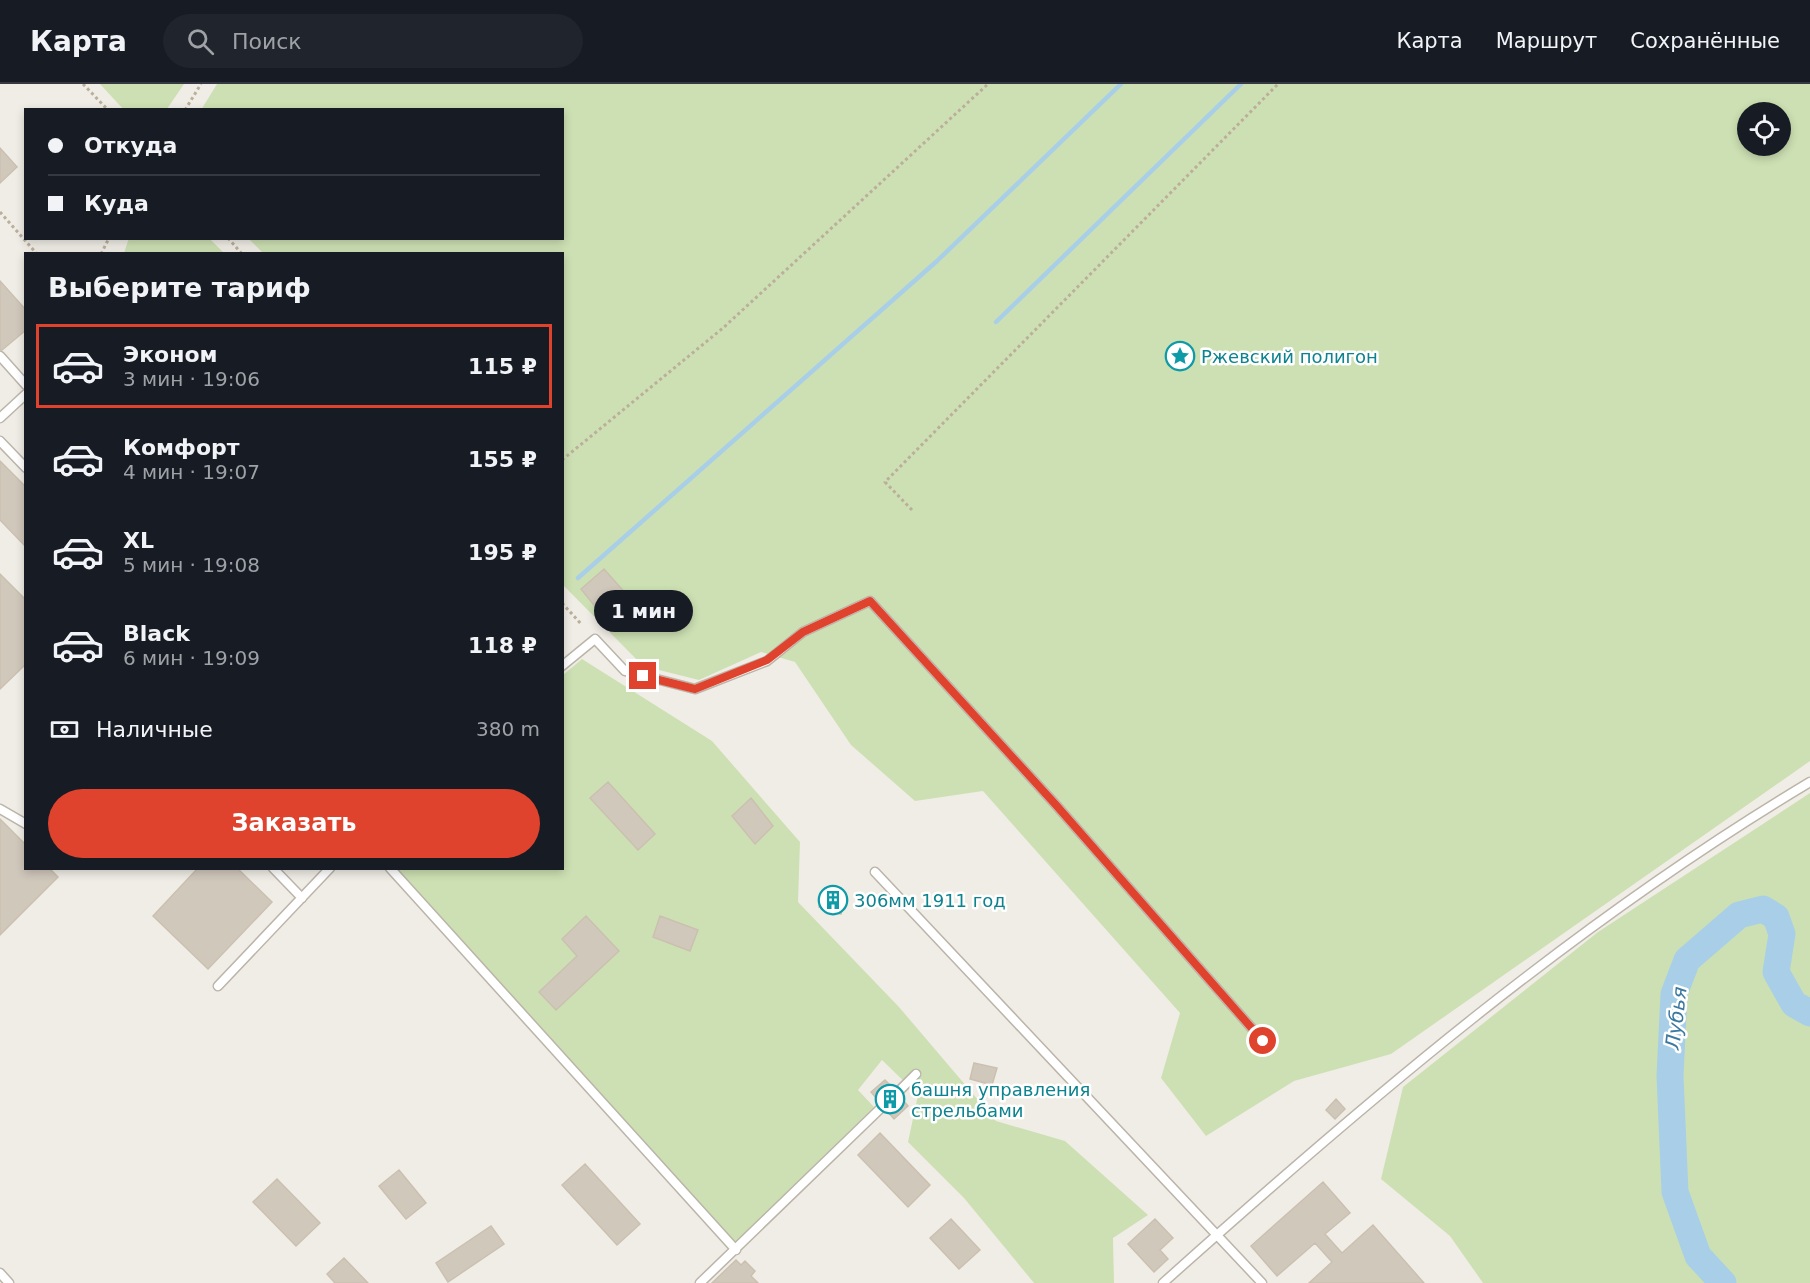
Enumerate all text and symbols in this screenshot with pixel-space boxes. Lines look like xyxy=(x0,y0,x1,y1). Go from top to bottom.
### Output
search box xyxy=(163,14,583,68)
text: Карта xyxy=(30,25,127,58)
icon: search xyxy=(184,25,217,58)
text: Поиск xyxy=(232,29,302,54)
text: Карта xyxy=(1397,29,1463,53)
text: Маршрут xyxy=(1496,29,1597,53)
text: Сохранённые xyxy=(1630,29,1780,53)
map controls xyxy=(1737,102,1791,156)
button: locate xyxy=(1737,102,1791,156)
text: Откуда xyxy=(84,133,177,158)
text: Куда xyxy=(84,191,149,216)
text: Выберите тариф xyxy=(48,272,311,303)
icon: car xyxy=(51,339,105,393)
place icon: Ржевский полигон xyxy=(1164,340,1196,372)
text: Эконом xyxy=(123,342,218,367)
place label: Ржевский полигон xyxy=(1201,346,1378,367)
text: 115 ₽ xyxy=(468,354,537,379)
text: 3 мин · 19:06 xyxy=(123,367,260,391)
icon: car xyxy=(51,432,105,486)
text: Комфорт xyxy=(123,435,240,460)
text: 155 ₽ xyxy=(468,447,537,472)
text: 4 мин · 19:07 xyxy=(123,460,260,484)
icon: car xyxy=(51,525,105,579)
text: XL xyxy=(123,528,154,553)
text: 195 ₽ xyxy=(468,540,537,565)
text: 5 мин · 19:08 xyxy=(123,553,260,577)
callout: 1 мин xyxy=(594,589,692,631)
text: 1 мин xyxy=(611,599,676,623)
icon: car xyxy=(51,618,105,672)
text: Black xyxy=(123,621,190,646)
text: 118 ₽ xyxy=(468,633,537,658)
text: 6 мин · 19:09 xyxy=(123,646,260,670)
route end xyxy=(629,662,656,689)
icon: cash xyxy=(48,713,81,746)
text: Наличные xyxy=(96,717,213,742)
text: 380 m xyxy=(476,717,540,741)
button: Заказать xyxy=(48,789,540,858)
building icon: 306мм 1911 год xyxy=(817,884,849,916)
place label: 306мм 1911 год xyxy=(854,890,1006,911)
water label: Лубья xyxy=(1660,985,1692,1052)
route start xyxy=(1249,1027,1276,1054)
place label: башня управления стрельбами xyxy=(911,1079,1090,1121)
building icon: башня управления стрельбами xyxy=(874,1083,906,1115)

